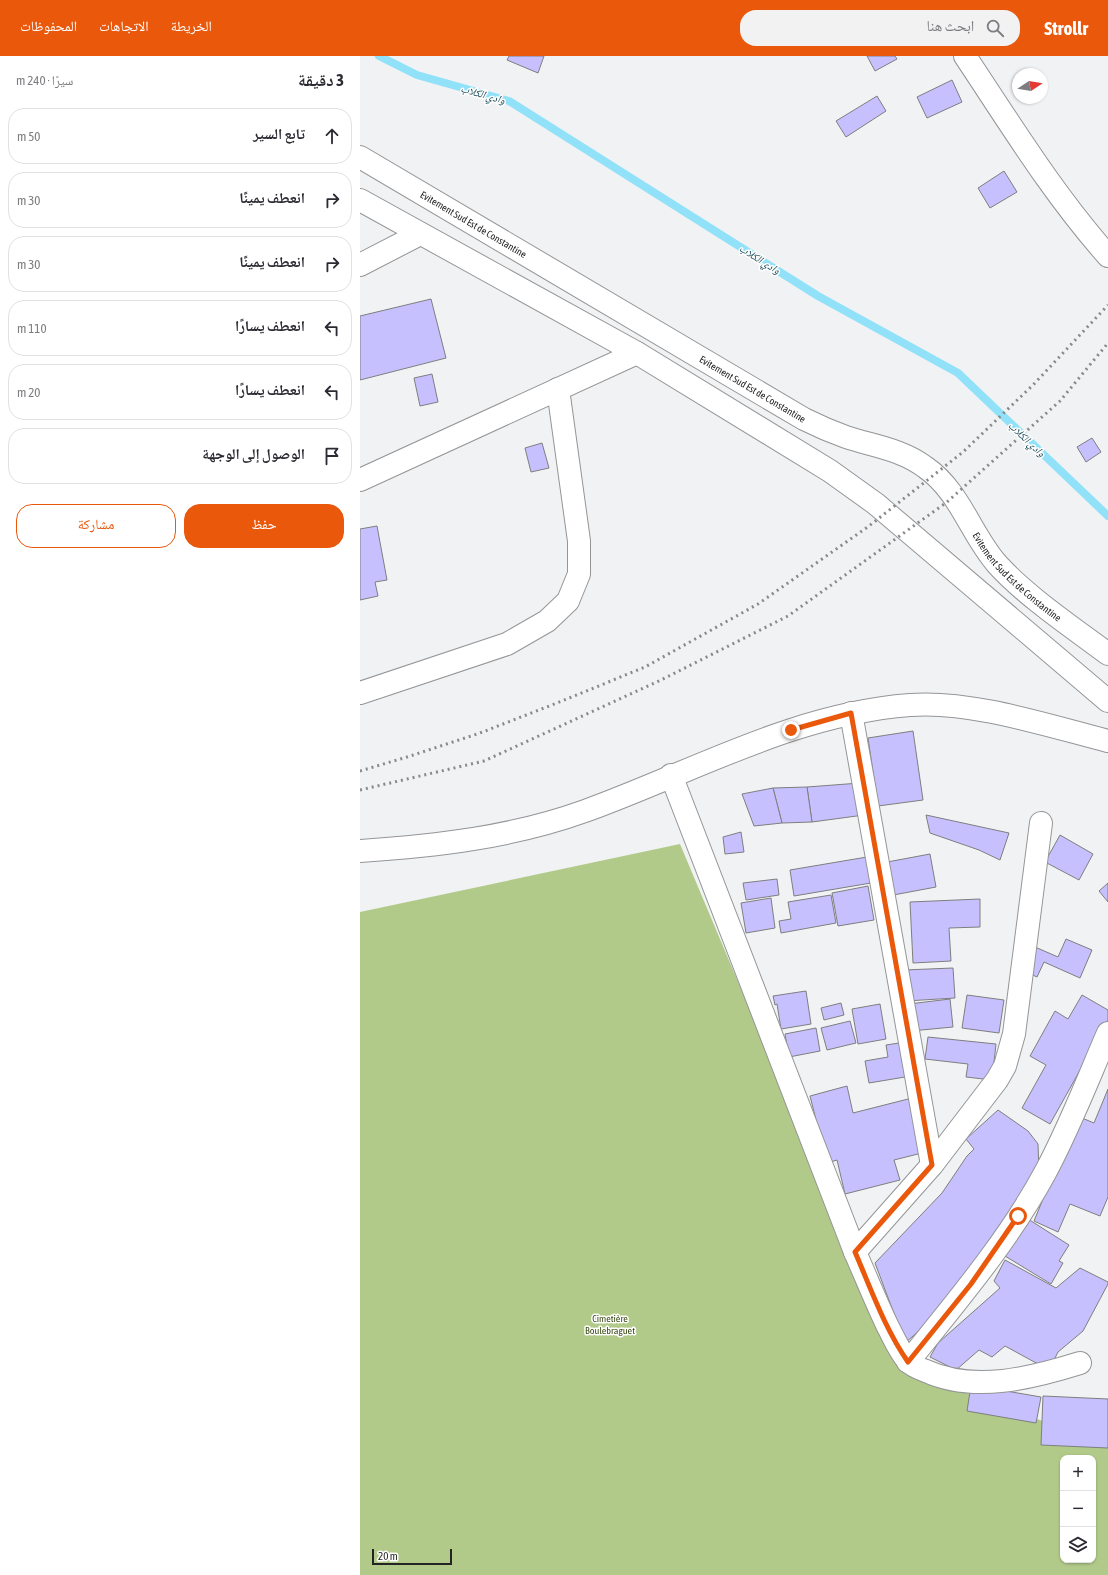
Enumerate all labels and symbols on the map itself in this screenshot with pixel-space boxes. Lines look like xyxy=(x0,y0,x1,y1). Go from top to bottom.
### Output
north arrow xyxy=(1012,68,1048,104)
water label: وادي الكلاب xyxy=(459,82,507,109)
street label: Evitement Sud Est de Constantine xyxy=(419,188,529,260)
water label: وادي الكلاب xyxy=(736,242,783,279)
street label: Evitement Sud Est de Constantine xyxy=(698,353,808,425)
water label: وادي الكلاب xyxy=(1004,419,1048,461)
street label: Evitement Sud Est de Constantine xyxy=(971,530,1064,624)
route end xyxy=(782,721,800,739)
route start xyxy=(1009,1207,1027,1225)
park label: Cimetière Boulebraguet xyxy=(585,1313,635,1336)
scale bar xyxy=(372,1547,452,1566)

